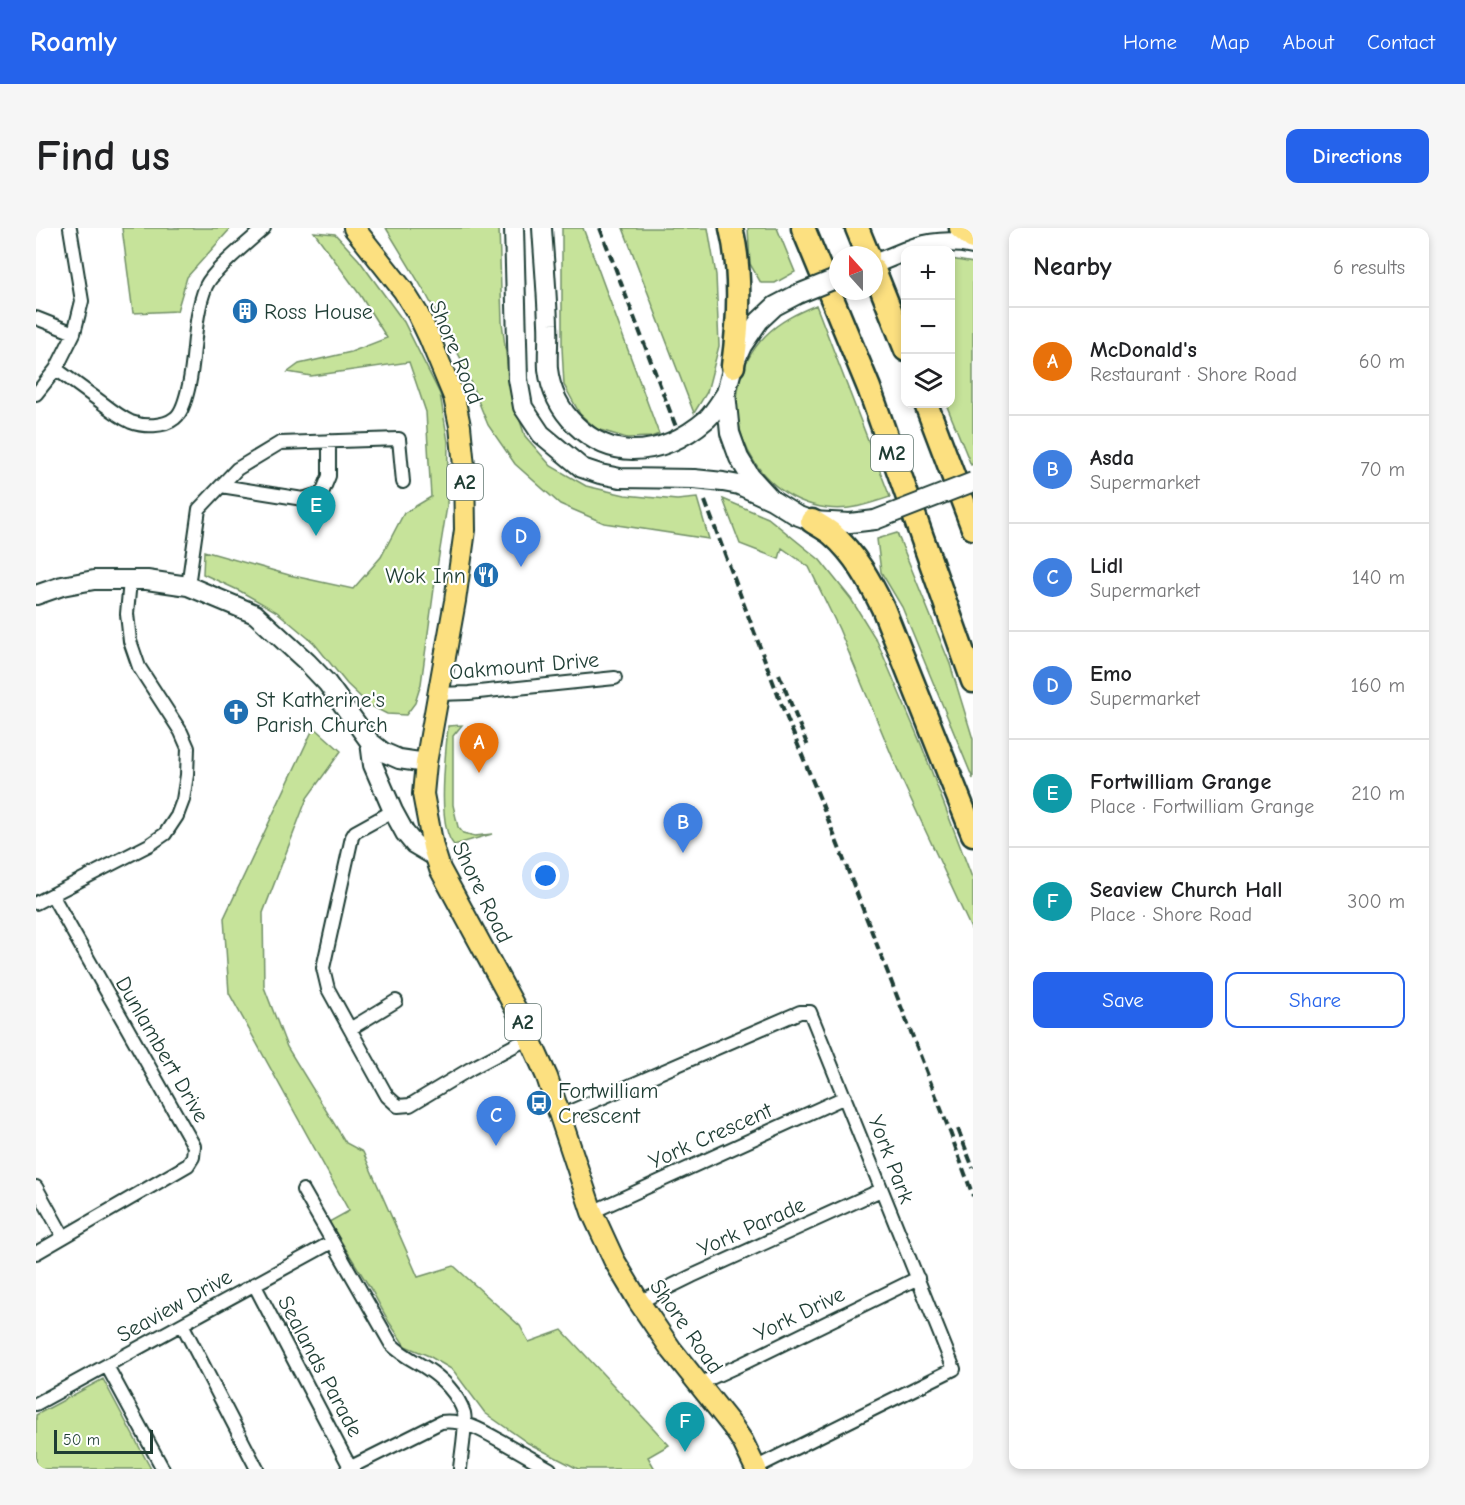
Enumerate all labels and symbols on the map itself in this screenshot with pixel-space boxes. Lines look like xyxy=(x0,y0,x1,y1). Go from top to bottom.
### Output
north arrow xyxy=(829,246,883,300)
building icon: Ross House xyxy=(230,296,260,326)
street label: Shore Road xyxy=(423,297,489,408)
place label: Ross House xyxy=(264,299,373,325)
road number: M2 xyxy=(871,435,913,471)
road number: A2 xyxy=(447,464,483,500)
pin: E xyxy=(296,486,336,536)
pin: D xyxy=(502,518,540,567)
restaurant icon: Wok Inn xyxy=(471,560,501,590)
place label: Wok Inn xyxy=(385,563,466,589)
street label: Oakmount Drive xyxy=(448,646,600,685)
place label: St Katherine's Parish Church xyxy=(256,687,388,738)
church icon: St Katherine's Parish Church xyxy=(221,697,251,727)
pin: A xyxy=(460,724,498,773)
pin: B xyxy=(664,804,702,853)
street label: Shore Road xyxy=(446,837,518,947)
your location xyxy=(531,861,560,890)
street label: Dunlambert Drive xyxy=(110,972,214,1127)
road number: A2 xyxy=(505,1004,541,1040)
place label: Fortwilliam Crescent xyxy=(558,1078,658,1129)
bus stop icon: Fortwilliam Crescent xyxy=(524,1088,554,1118)
pin: C xyxy=(476,1096,516,1146)
street label: York Crescent xyxy=(645,1097,777,1175)
street label: York Park xyxy=(862,1112,920,1207)
street label: York Parade xyxy=(693,1192,809,1262)
street label: Seaview Drive xyxy=(112,1264,237,1348)
street label: Shore Road xyxy=(644,1274,728,1379)
street label: York Drive xyxy=(750,1281,849,1347)
street label: Sealands Parade xyxy=(272,1291,368,1441)
pin: F xyxy=(666,1402,704,1452)
scale bar xyxy=(54,1427,153,1454)

